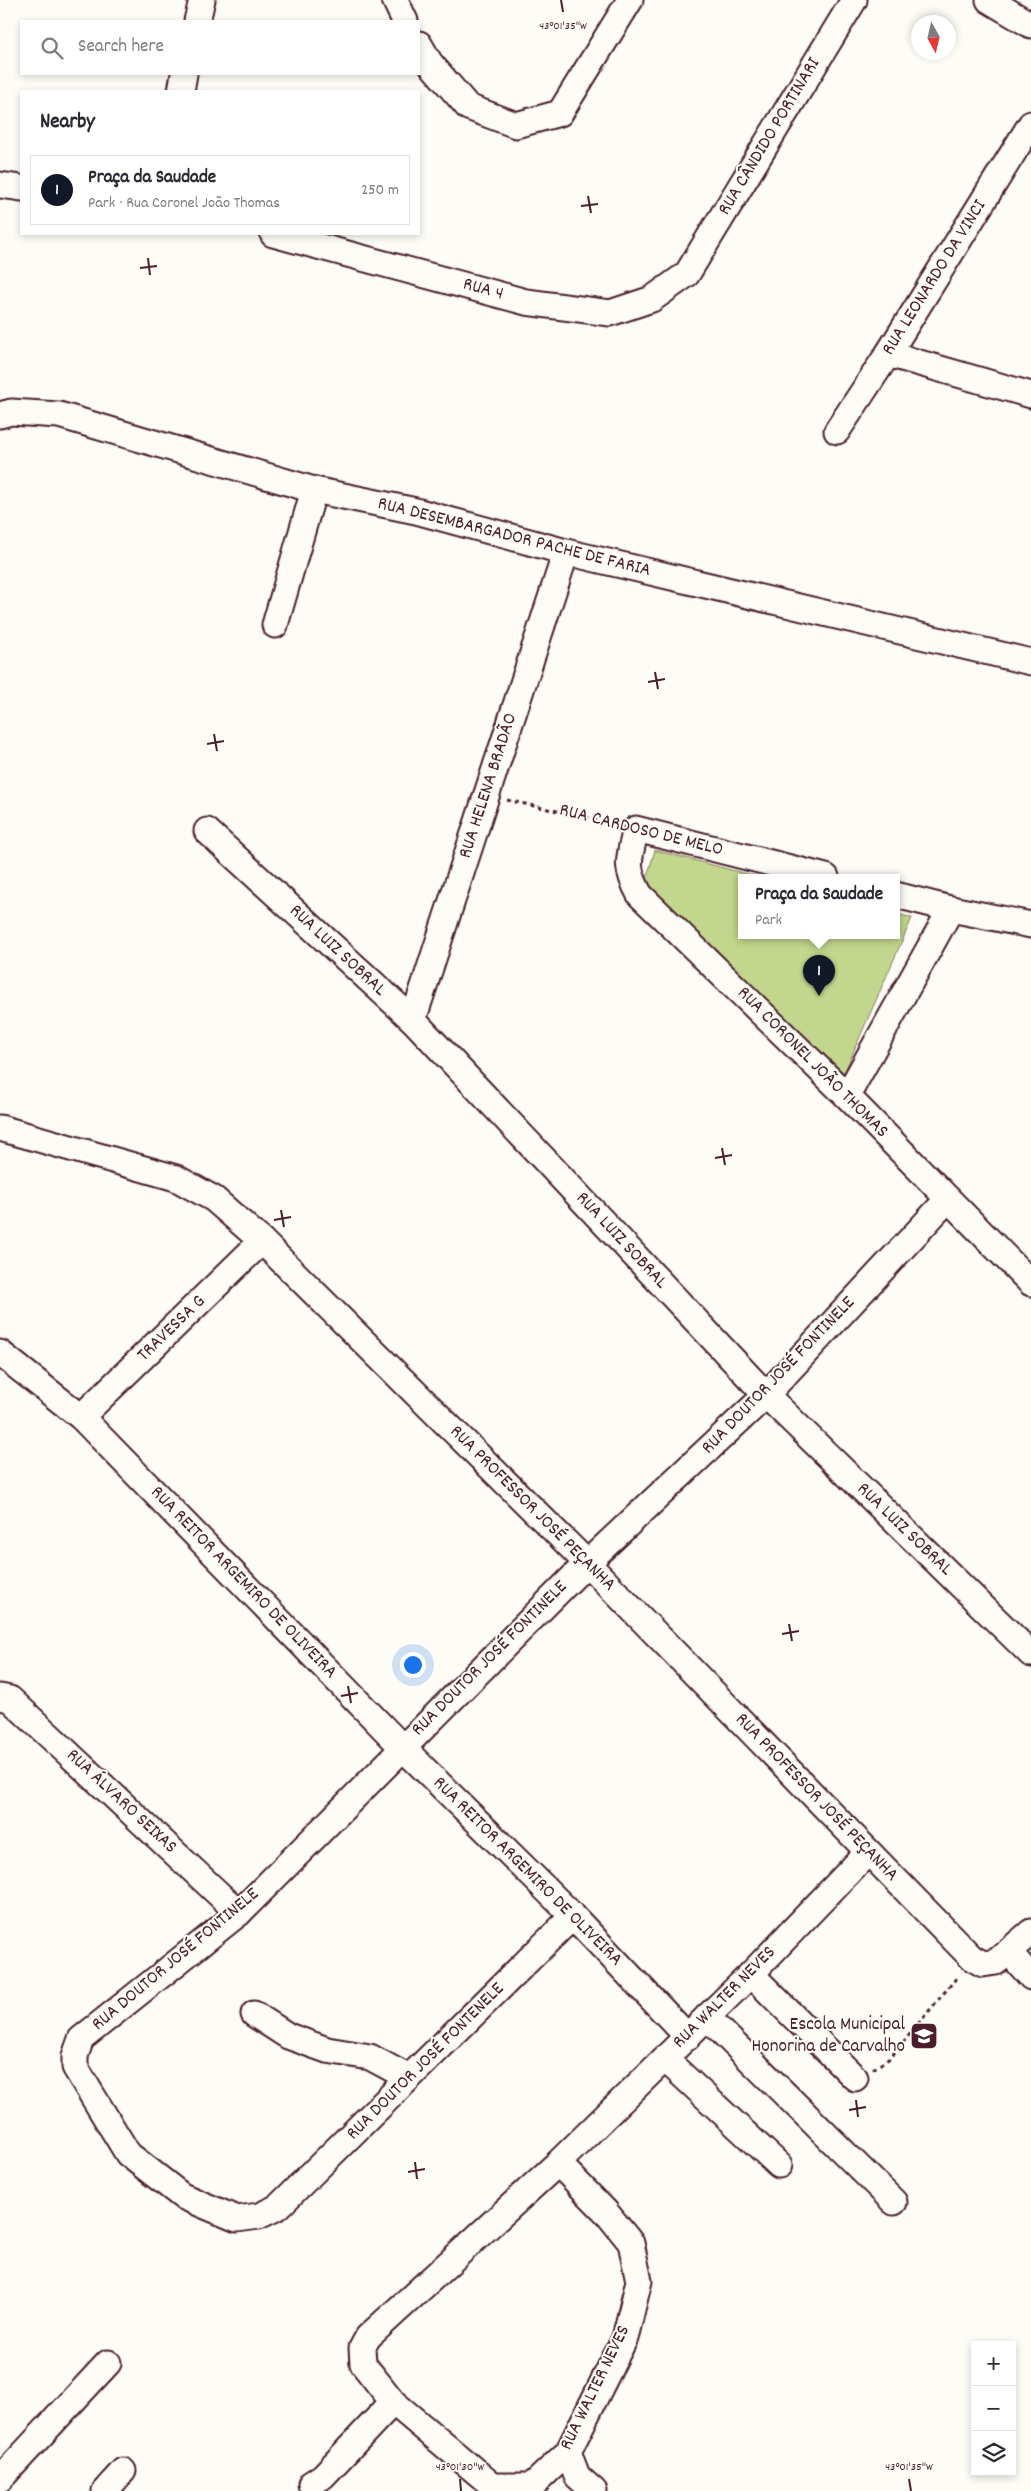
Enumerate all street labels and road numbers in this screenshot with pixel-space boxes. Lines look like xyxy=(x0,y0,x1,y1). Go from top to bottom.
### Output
street label: RUA CÂNDIDO PORTINARI xyxy=(712,53,828,221)
street label: RUA LEONARDO DA VINCI xyxy=(876,195,994,361)
street label: RUA 4 xyxy=(460,272,506,308)
street label: RUA DESEMBARGADOR PACHE DE FARIA xyxy=(374,491,654,585)
street label: RUA HELENA BRADÃO xyxy=(453,710,525,862)
street label: RUA CARDOSO DE MELO xyxy=(556,798,726,864)
street label: RUA LUIZ SOBRAL xyxy=(282,899,392,1003)
street label: RUA CORONEL JOÃO THOMAS xyxy=(730,981,894,1145)
street label: RUA LUIZ SOBRAL xyxy=(569,1186,673,1296)
street label: TRAVESSA G xyxy=(132,1289,212,1369)
street label: RUA DOUTOR JOSÉ FONTINELE xyxy=(696,1290,862,1461)
street label: RUA PROFESSOR JOSÉ PEÇANHA xyxy=(443,1420,621,1598)
street label: RUA LUIZ SOBRAL xyxy=(850,1477,958,1583)
street label: RUA REITOR ARGEMIRO DE OLIVEIRA xyxy=(143,1480,343,1686)
street label: RUA DOUTOR JOSÉ FONTINELE xyxy=(406,1575,574,1743)
street label: RUA PROFESSOR JOSÉ PEÇANHA xyxy=(728,1708,904,1888)
street label: RUA ÁLVARO SEIXAS xyxy=(59,1743,183,1861)
street label: RUA REITOR ARGEMIRO DE OLIVEIRA xyxy=(426,1771,628,1973)
street label: RUA DOUTOR JOSÉ FONTINELE xyxy=(87,1882,266,2038)
street label: RUA WALTER NEVES xyxy=(667,1940,783,2056)
street label: RUA DOUTOR JOSÉ FONTENELE xyxy=(341,1977,511,2147)
street label: RUA WALTER NEVES xyxy=(554,2321,638,2455)

